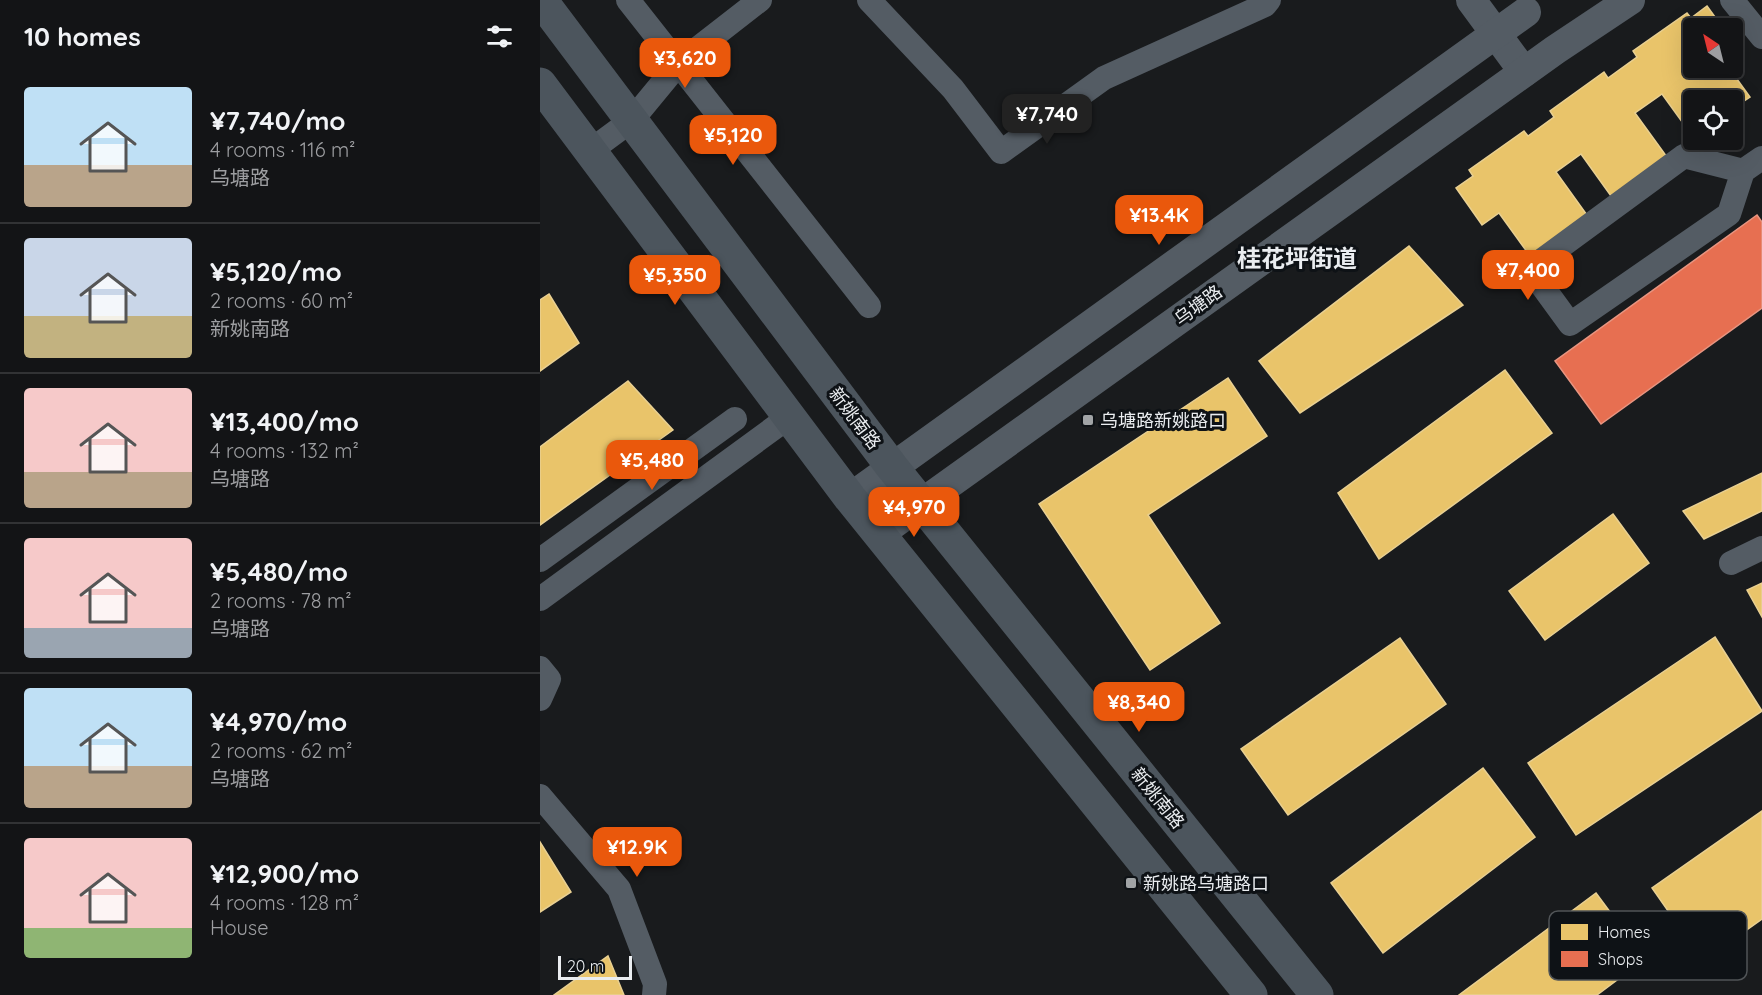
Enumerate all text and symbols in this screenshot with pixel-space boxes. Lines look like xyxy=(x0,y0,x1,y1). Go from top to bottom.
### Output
north arrow xyxy=(1683,18,1743,78)
map controls xyxy=(1683,18,1743,150)
text: 10 homes xyxy=(24,20,141,53)
icon: filters xyxy=(483,20,516,53)
pin: ¥3,620 xyxy=(636,38,734,89)
text: ¥3,620 xyxy=(654,45,716,70)
button: locate xyxy=(1683,90,1743,150)
pin: ¥7,740 xyxy=(998,94,1096,145)
text: ¥7,740 xyxy=(1016,101,1078,126)
text: ¥7,740/mo xyxy=(210,104,346,137)
icon: home xyxy=(72,111,144,183)
pin: ¥5,120 xyxy=(684,115,782,166)
text: ¥5,120 xyxy=(704,122,762,147)
text: 4 rooms · 116 m² xyxy=(210,137,355,162)
text: 乌塘路 xyxy=(210,165,270,190)
pin: ¥13.4K xyxy=(1110,195,1208,246)
text: ¥13.4K xyxy=(1129,202,1189,227)
district label: 桂花坪街道 xyxy=(1237,243,1357,273)
pin: ¥7,400 xyxy=(1479,250,1577,301)
text: ¥5,120/mo xyxy=(210,255,342,288)
pin: ¥5,350 xyxy=(626,255,724,306)
text: ¥7,400 xyxy=(1496,257,1560,282)
icon: home xyxy=(72,262,144,334)
text: ¥5,350 xyxy=(643,262,707,287)
street label: 乌塘路 xyxy=(1169,280,1227,330)
text: 2 rooms · 60 m² xyxy=(210,288,353,313)
text: 新姚南路 xyxy=(210,316,290,341)
street label: 新姚南路 xyxy=(824,382,886,454)
text: ¥13,400/mo xyxy=(210,405,359,438)
place label: 乌塘路新姚路口 xyxy=(1100,409,1226,432)
icon: home xyxy=(72,412,144,484)
marker: 乌塘路新姚路口 xyxy=(1081,413,1095,427)
text: 4 rooms · 132 m² xyxy=(210,438,359,463)
pin: ¥5,480 xyxy=(603,440,701,491)
text: ¥5,480 xyxy=(620,447,684,472)
text: 乌塘路 xyxy=(210,466,270,491)
pin: ¥4,970 xyxy=(865,487,963,538)
text: ¥4,970 xyxy=(882,494,946,519)
text: ¥5,480/mo xyxy=(210,555,348,588)
icon: home xyxy=(72,562,144,634)
text: 2 rooms · 78 m² xyxy=(210,588,352,613)
text: 乌塘路 xyxy=(210,616,270,641)
pin: ¥8,340 xyxy=(1090,682,1188,733)
text: ¥8,340 xyxy=(1107,689,1171,714)
text: ¥4,970/mo xyxy=(210,705,347,738)
icon: home xyxy=(72,712,144,784)
text: 2 rooms · 62 m² xyxy=(210,738,352,763)
street label: 新姚南路 xyxy=(1126,763,1190,833)
text: 乌塘路 xyxy=(210,766,270,791)
pin: ¥12.9K xyxy=(588,827,686,878)
text: ¥12.9K xyxy=(607,834,667,859)
text: ¥12,900/mo xyxy=(210,857,359,890)
icon: home xyxy=(72,862,144,934)
place label: 新姚路乌塘路口 xyxy=(1143,872,1269,895)
marker: 新姚路乌塘路口 xyxy=(1124,876,1138,890)
text: 4 rooms · 128 m² xyxy=(210,890,359,915)
legend xyxy=(1549,911,1747,980)
text: House xyxy=(210,915,269,940)
text: Homes xyxy=(1598,922,1650,942)
text: Shops xyxy=(1598,949,1643,969)
scale bar xyxy=(558,953,632,980)
text: 20 m xyxy=(567,956,604,976)

